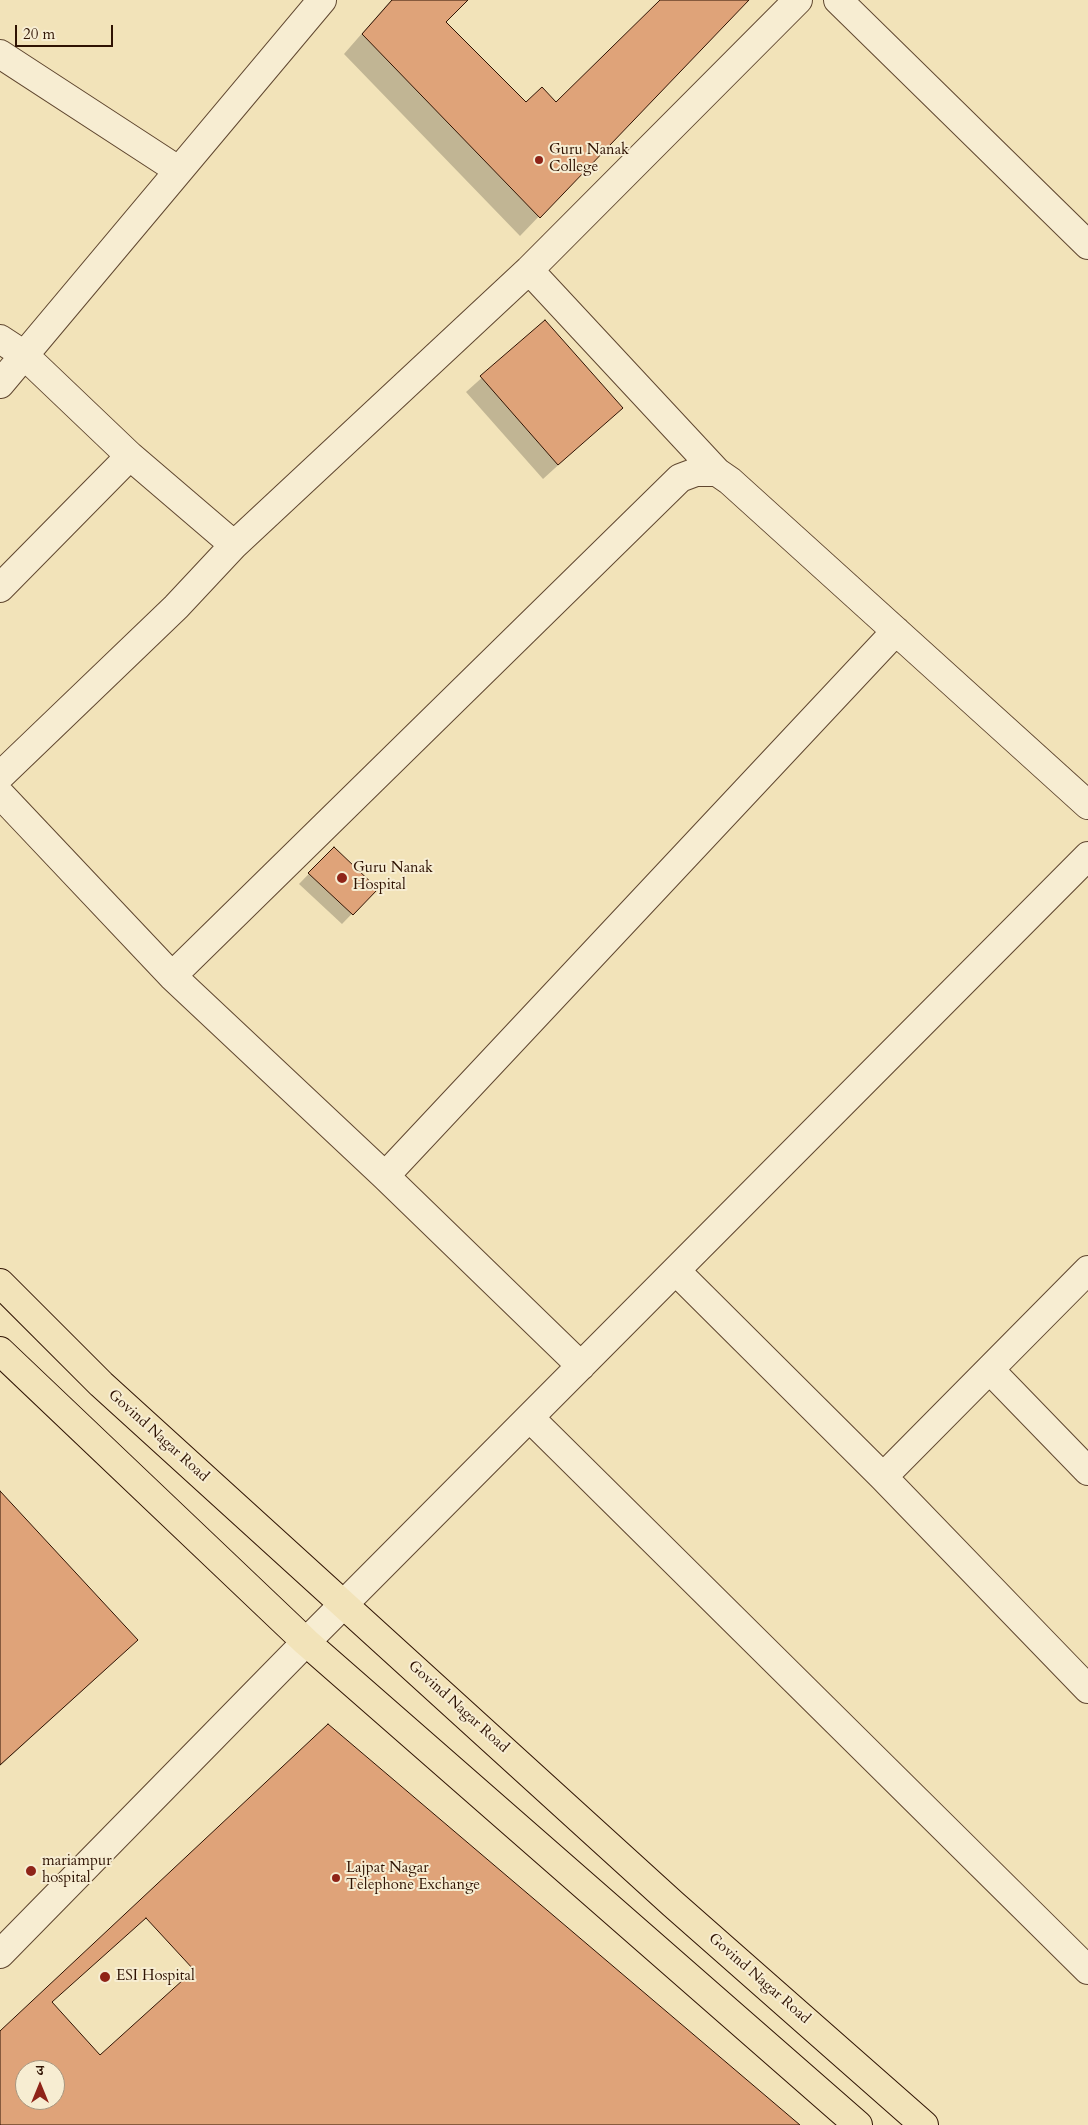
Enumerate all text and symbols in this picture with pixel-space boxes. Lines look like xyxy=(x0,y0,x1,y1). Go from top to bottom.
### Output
scale bar xyxy=(18,15,115,47)
text: 20 m xyxy=(23,24,55,44)
place label: Guru Nanak College xyxy=(549,142,629,177)
marker: Guru Nanak College xyxy=(533,154,545,166)
place label: Guru Nanak Hospital xyxy=(353,860,433,895)
marker: Guru Nanak Hospital xyxy=(335,871,349,885)
street label: Govind Nagar Road xyxy=(104,1386,212,1486)
street label: Govind Nagar Road xyxy=(404,1657,512,1757)
place label: mariampur hospital xyxy=(42,1853,112,1888)
place label: Lajpat Nagar Telephone Exchange xyxy=(346,1860,480,1895)
marker: mariampur hospital xyxy=(24,1864,38,1878)
marker: Lajpat Nagar Telephone Exchange xyxy=(330,1872,342,1884)
street label: Govind Nagar Road xyxy=(704,1930,814,2028)
place label: ESI Hospital xyxy=(116,1968,195,1986)
marker: ESI Hospital xyxy=(98,1970,112,1984)
north arrow xyxy=(15,2060,65,2110)
text: उ xyxy=(36,2061,44,2080)

